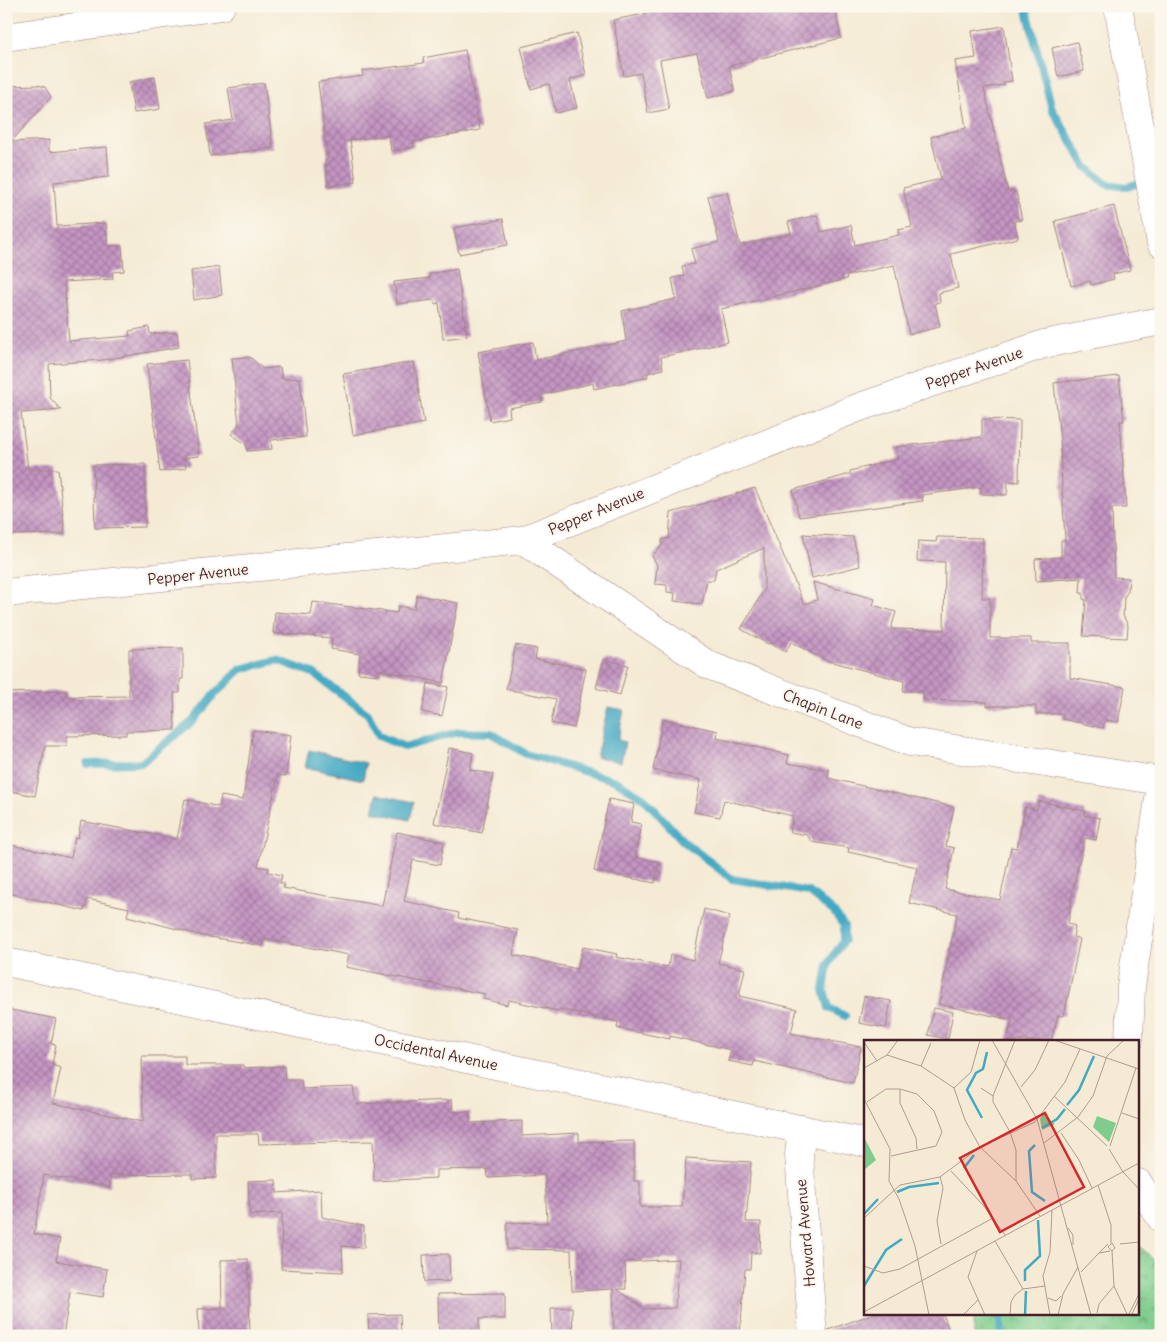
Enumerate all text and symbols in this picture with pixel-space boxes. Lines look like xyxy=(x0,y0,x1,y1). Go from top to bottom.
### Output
street label: Pepper Avenue xyxy=(923,342,1025,394)
street label: Pepper Avenue xyxy=(545,483,647,539)
street label: Pepper Avenue xyxy=(146,559,250,589)
street label: Chapin Lane xyxy=(780,685,866,733)
street label: Occidental Avenue xyxy=(372,1030,500,1074)
inset map xyxy=(864,1040,1140,1314)
street label: Howard Avenue xyxy=(791,1178,819,1288)

